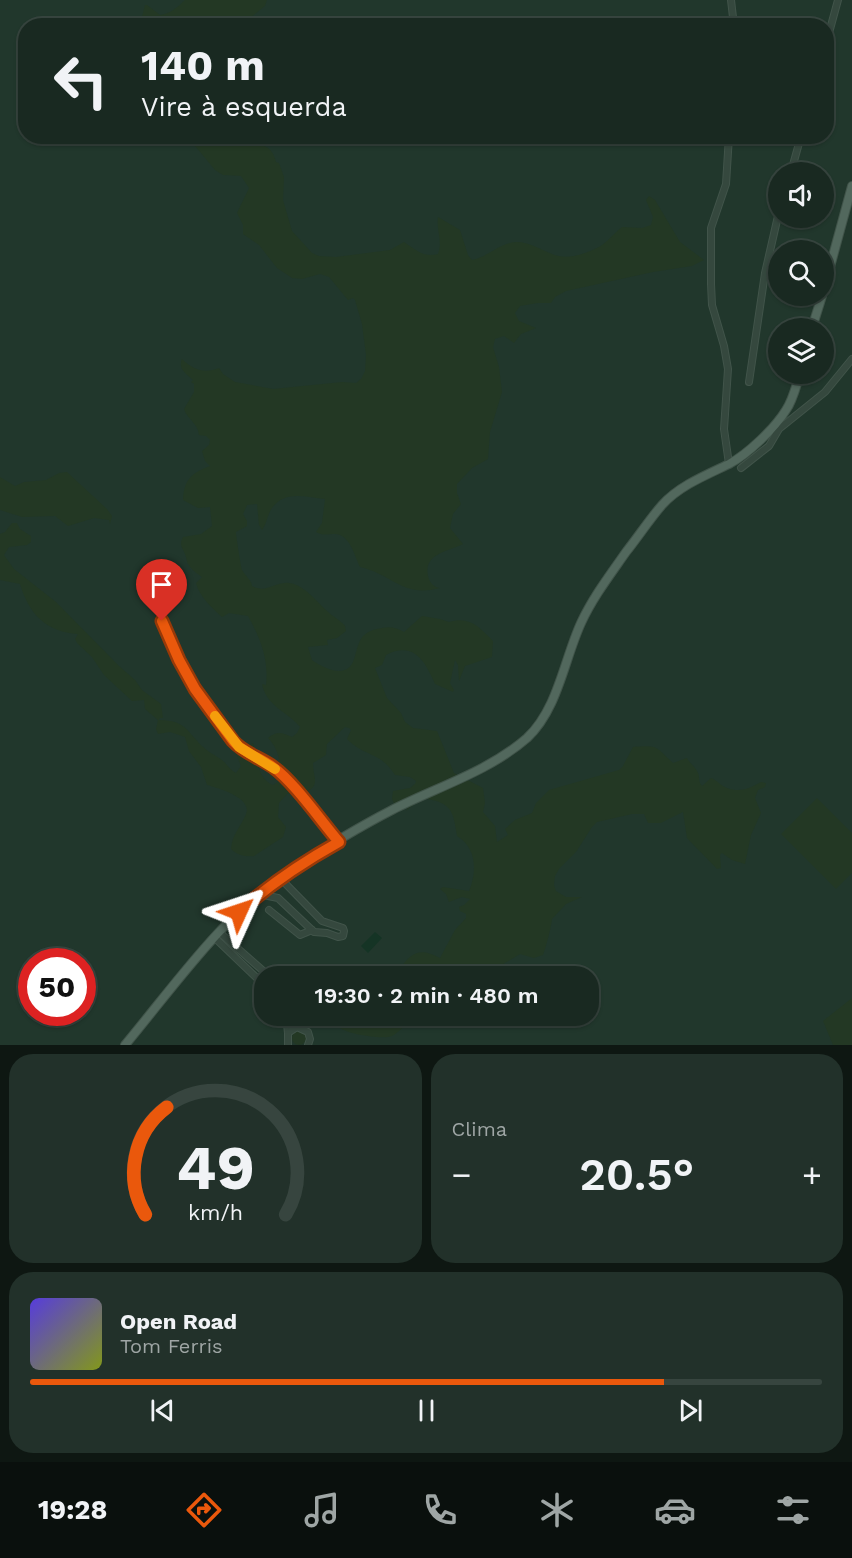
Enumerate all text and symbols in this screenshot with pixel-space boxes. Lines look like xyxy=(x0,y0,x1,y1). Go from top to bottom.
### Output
text: 140 m xyxy=(141,41,265,90)
icon: left xyxy=(42,42,120,120)
text: Vire à esquerda xyxy=(141,91,347,123)
map controls xyxy=(768,162,834,384)
button: sound xyxy=(768,162,834,228)
button: search xyxy=(768,240,834,306)
button: layers xyxy=(768,318,834,384)
pin xyxy=(136,559,187,621)
icon: arrive xyxy=(145,568,178,601)
position arrow xyxy=(207,880,271,944)
speed limit sign: 50 xyxy=(18,948,96,1026)
text: 19:30 · 2 min · 480 m xyxy=(315,983,538,1008)
text: Clima xyxy=(452,1117,507,1141)
text: 49 xyxy=(176,1131,255,1204)
text: 20.5° xyxy=(579,1148,694,1201)
text: − xyxy=(452,1155,471,1194)
text: + xyxy=(802,1155,822,1194)
text: km/h xyxy=(188,1201,243,1226)
text: Open Road xyxy=(120,1309,237,1334)
text: Tom Ferris xyxy=(120,1334,223,1358)
icon: previous xyxy=(146,1394,179,1427)
icon: pause xyxy=(410,1394,443,1427)
icon: next xyxy=(674,1394,707,1427)
icon: directions xyxy=(183,1489,225,1531)
icon: music xyxy=(301,1489,343,1531)
icon: phone xyxy=(419,1489,461,1531)
icon: climate xyxy=(536,1489,578,1531)
icon: car xyxy=(654,1489,696,1531)
icon: filters xyxy=(772,1489,814,1531)
text: 19:28 xyxy=(38,1494,107,1526)

